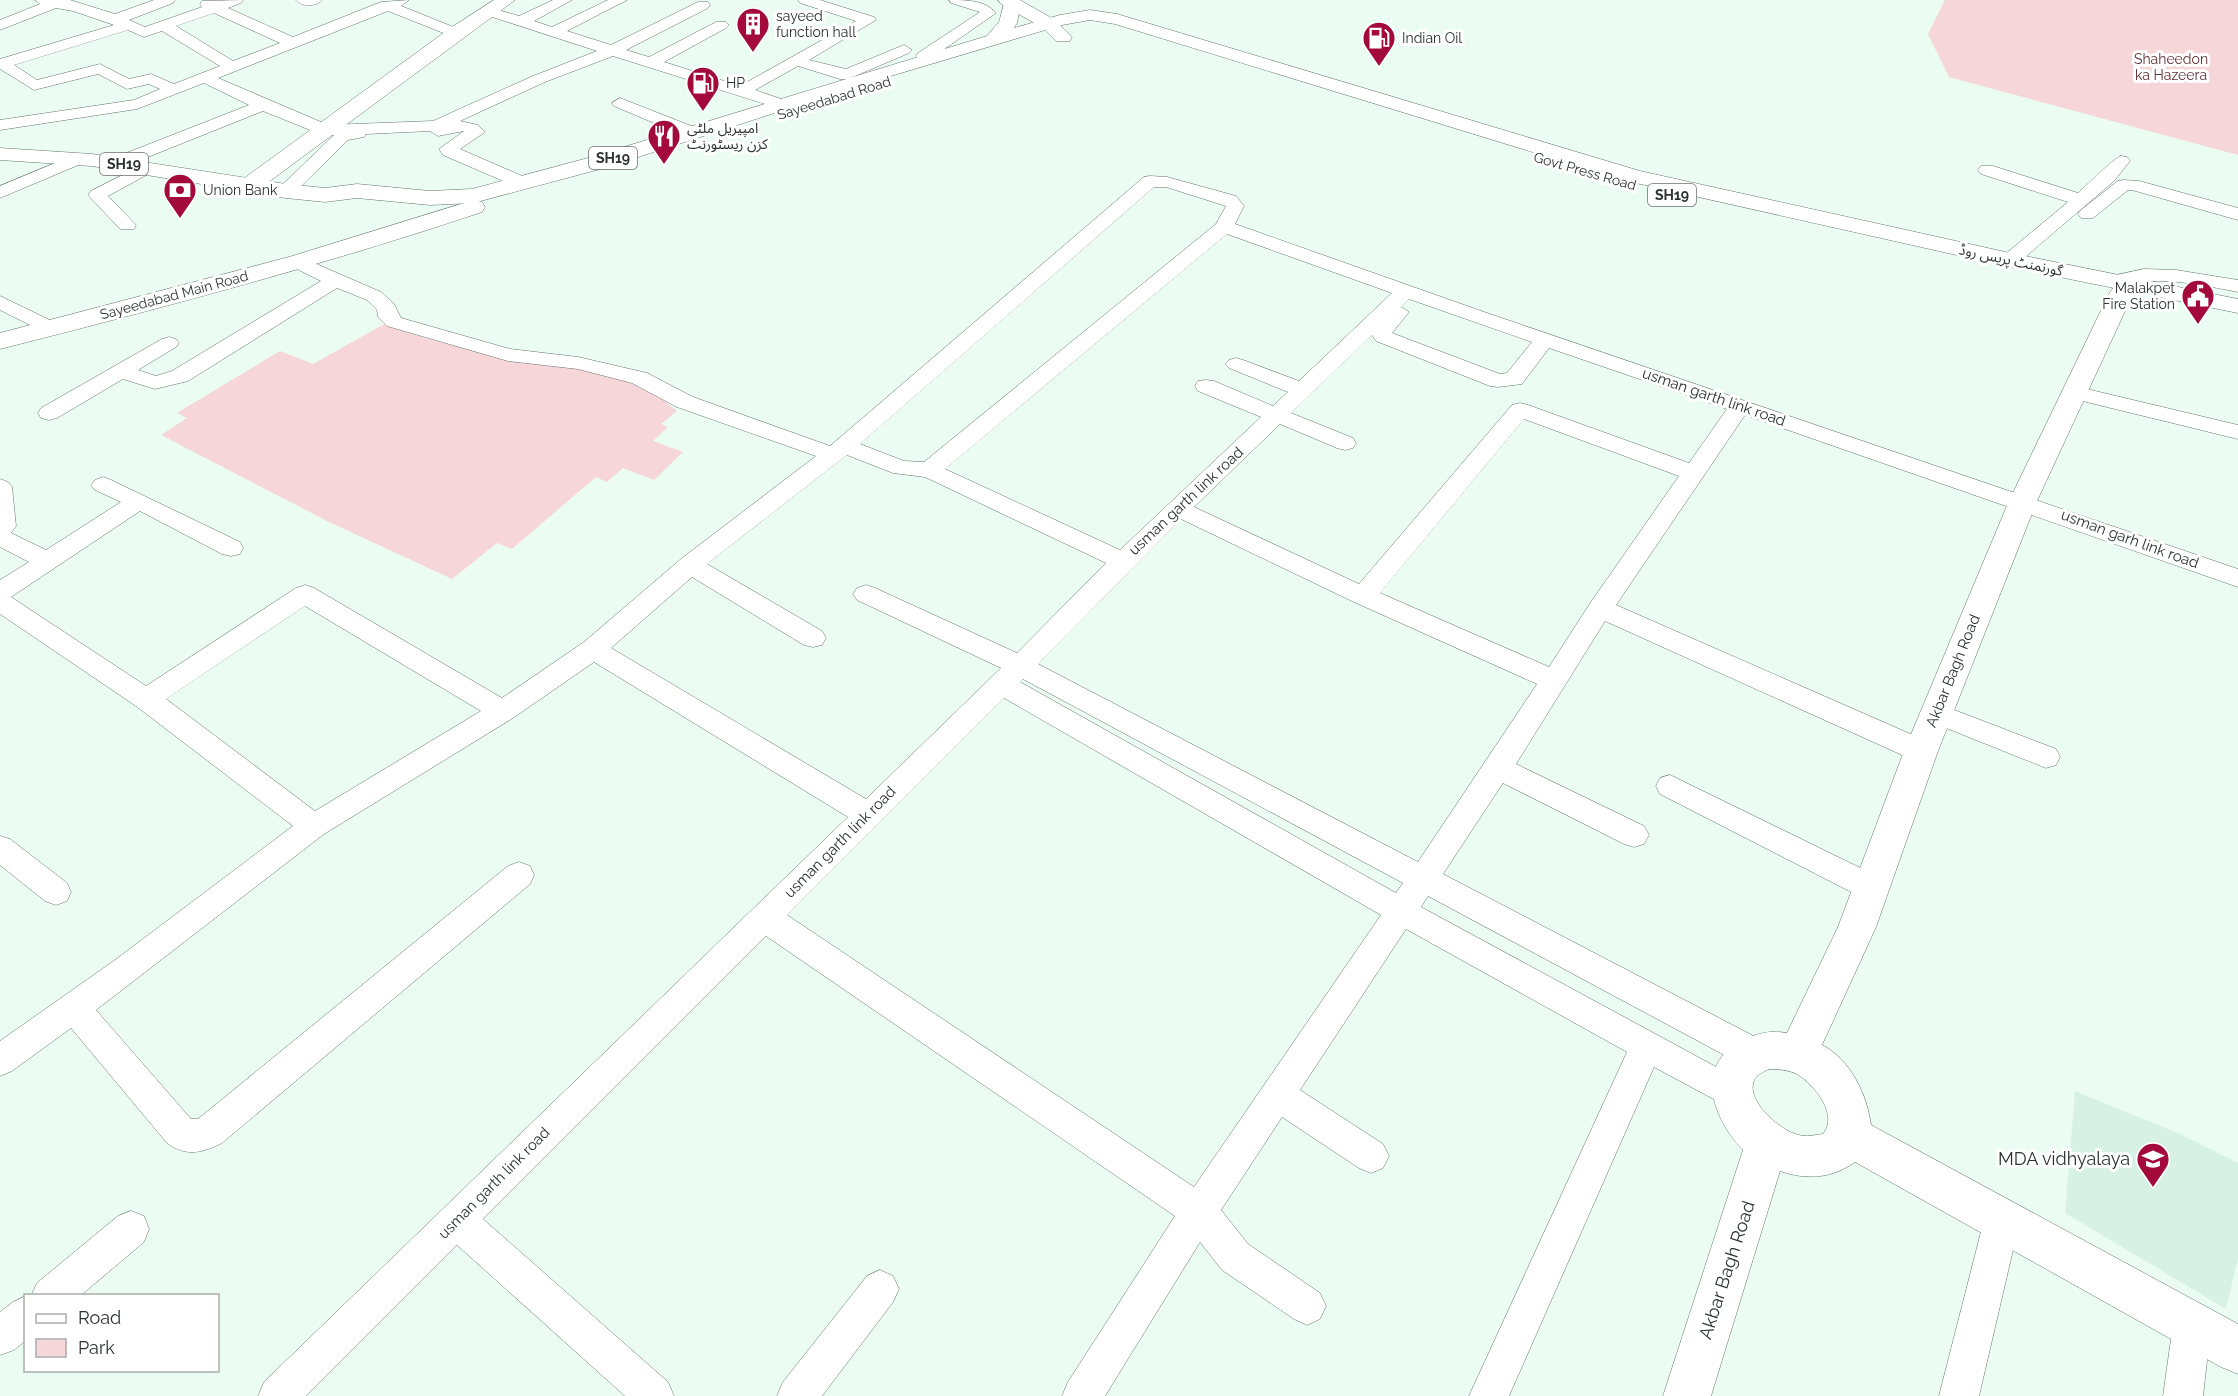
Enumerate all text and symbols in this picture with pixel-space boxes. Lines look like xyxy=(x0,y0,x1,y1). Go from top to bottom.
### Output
building icon: sayeed function hall xyxy=(735,6,771,53)
place label: sayeed function hall xyxy=(776,8,856,40)
fuel station icon: Indian Oil xyxy=(1361,20,1397,67)
place label: Indian Oil xyxy=(1402,30,1462,46)
park label: Shaheedon ka Hazeera xyxy=(2134,51,2208,83)
fuel station icon: HP xyxy=(685,65,721,112)
street label: Sayeedabad Road xyxy=(775,73,893,123)
place label: HP xyxy=(726,75,745,91)
restaurant icon: امپیریل ملٹی کزن ریسٹورنٹ xyxy=(646,118,682,165)
place label: امپیریل ملٹی کزن ریسٹورنٹ xyxy=(687,120,768,153)
road number: SH19 xyxy=(589,147,637,169)
street label: Govt Press Road xyxy=(1532,149,1638,193)
road number: SH19 xyxy=(100,153,148,175)
bank icon: Union Bank xyxy=(162,172,198,219)
place label: Union Bank xyxy=(203,182,278,198)
road number: SH19 xyxy=(1648,184,1696,206)
street label: گورنمنٹ پریس روڈ xyxy=(1957,241,2065,281)
street label: Sayeedabad Main Road xyxy=(98,268,250,322)
public building icon: Malakpet Fire Station xyxy=(2180,278,2216,325)
place label: Malakpet Fire Station xyxy=(2102,280,2175,312)
street label: usman garth link road xyxy=(1640,364,1788,430)
street label: usman garth link road xyxy=(1125,443,1247,559)
street label: usman garh link road xyxy=(2059,506,2201,572)
street label: Akbar Bagh Road xyxy=(1922,612,1984,730)
street label: usman garth link road xyxy=(780,782,900,902)
street label: usman garth link road xyxy=(434,1123,554,1243)
school or university icon: MDA vidhyalaya xyxy=(2135,1141,2171,1188)
place label: MDA vidhyalaya xyxy=(1998,1148,2130,1169)
street label: Akbar Bagh Road xyxy=(1694,1198,1759,1342)
legend xyxy=(24,1294,219,1372)
text: Road xyxy=(78,1307,121,1328)
text: Park xyxy=(78,1337,115,1358)

